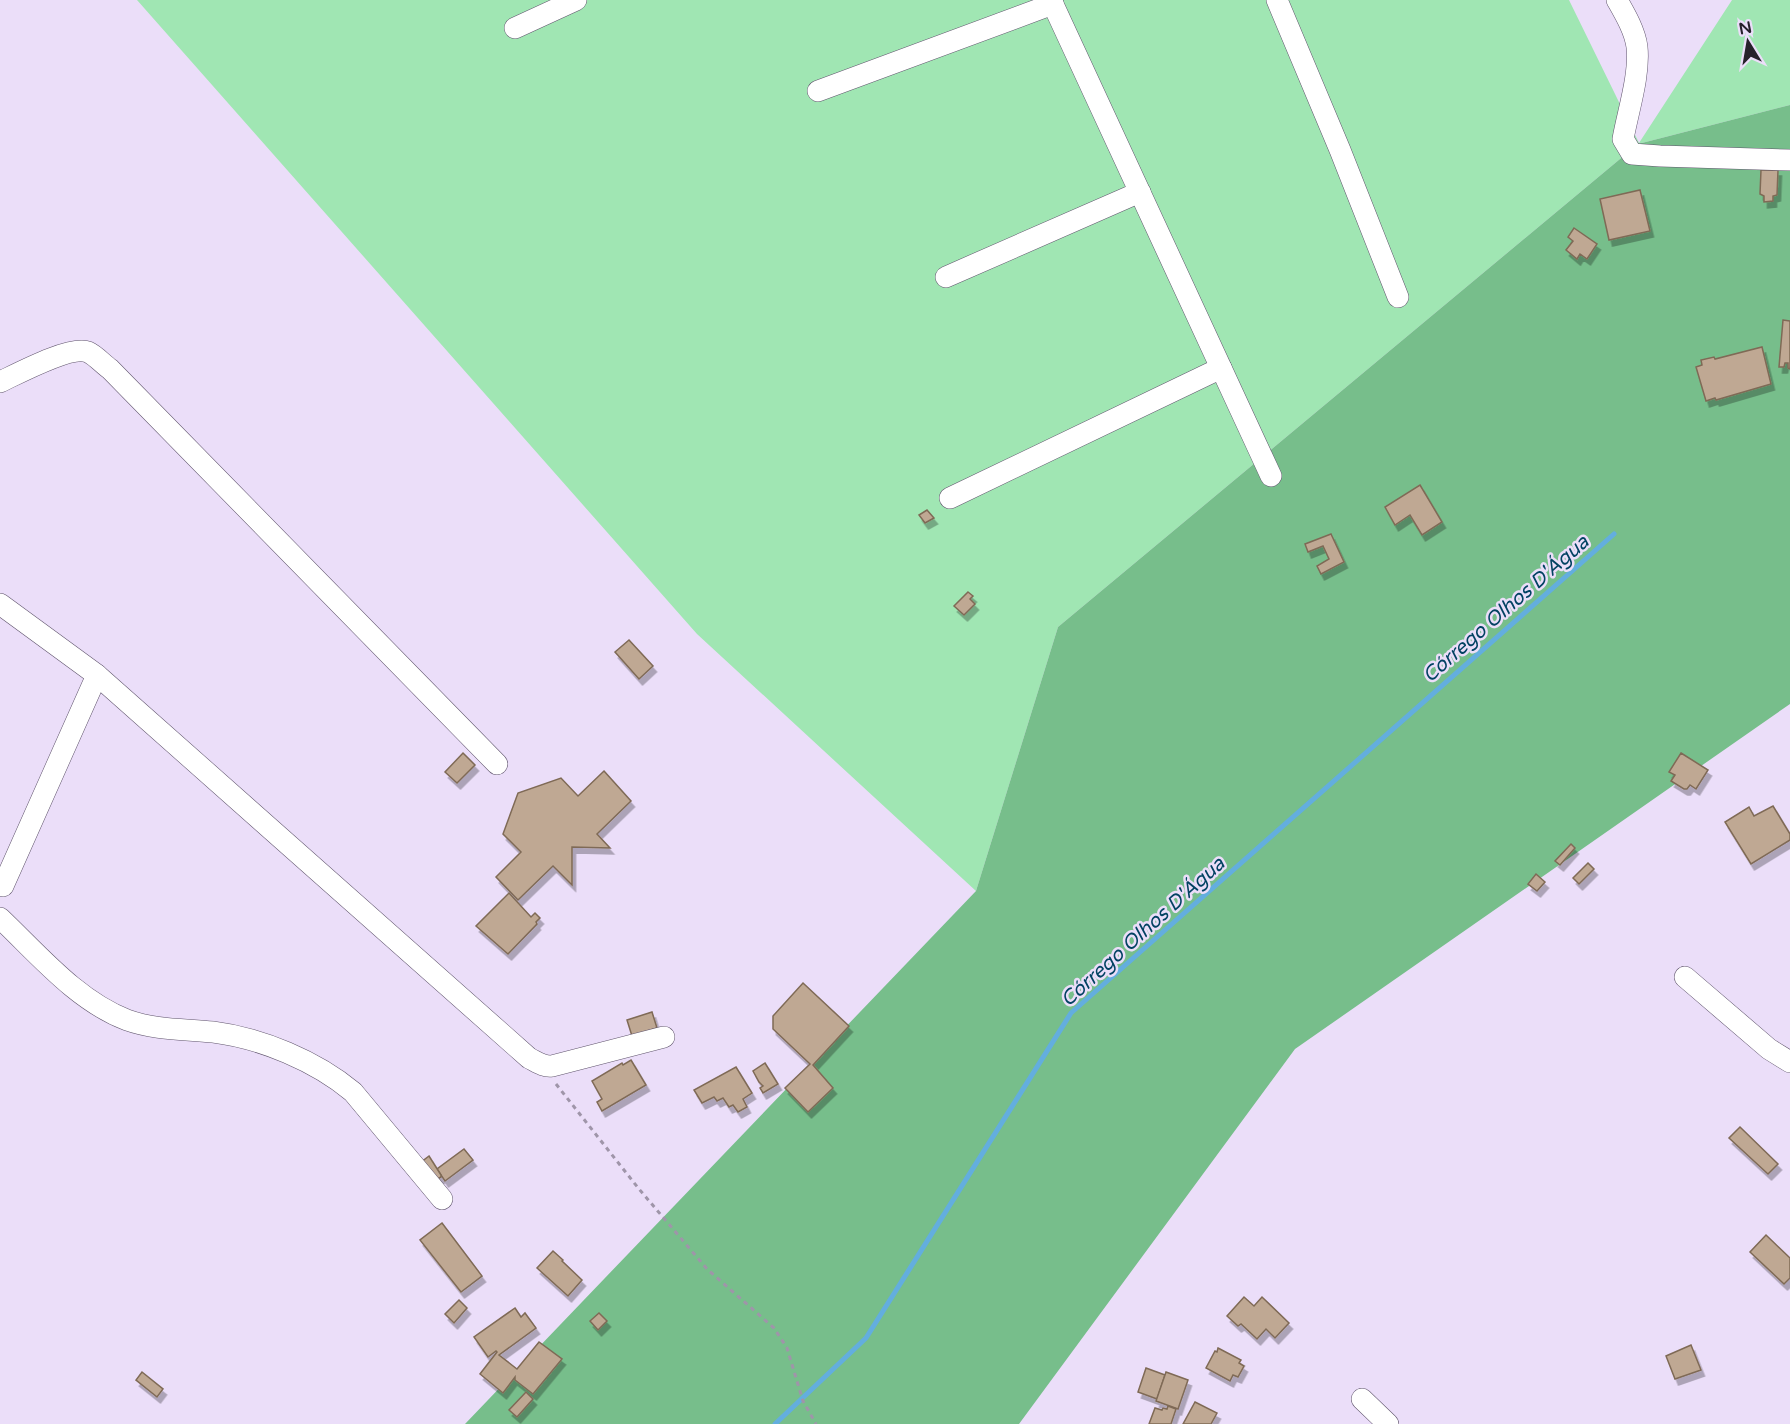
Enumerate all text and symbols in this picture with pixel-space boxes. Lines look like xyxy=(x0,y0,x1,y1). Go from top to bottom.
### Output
north arrow xyxy=(1718,12,1778,72)
text: N xyxy=(1737,17,1754,39)
water label: Córrego Olhos D'Água xyxy=(1418,530,1595,688)
water label: Córrego Olhos D'Água xyxy=(1056,852,1231,1012)

